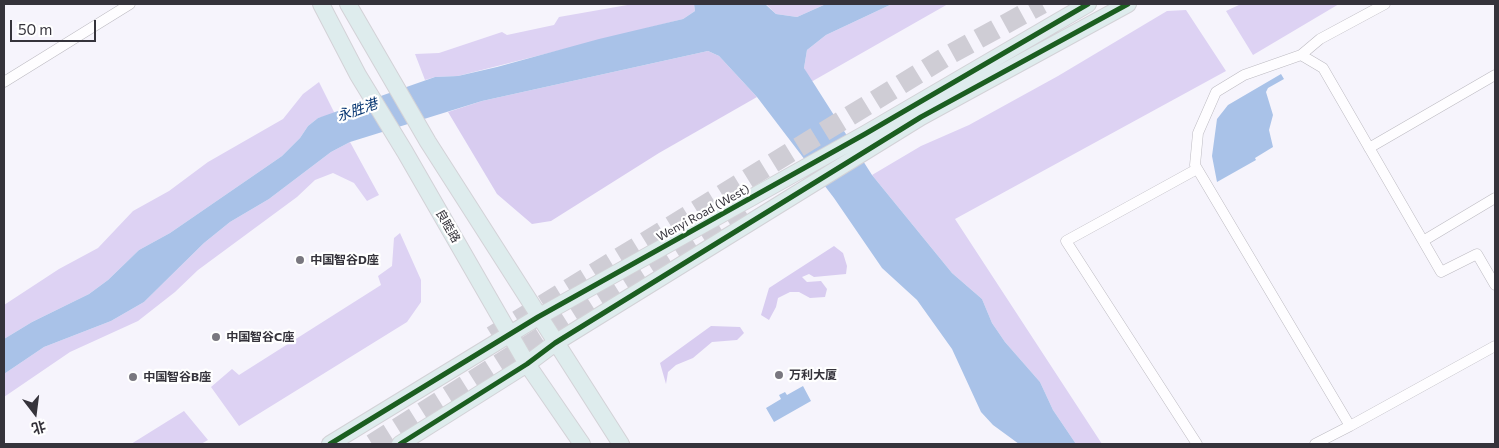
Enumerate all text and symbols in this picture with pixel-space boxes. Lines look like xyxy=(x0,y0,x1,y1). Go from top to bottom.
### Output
scale bar xyxy=(12,10,99,42)
text: 50 m xyxy=(18,20,52,38)
water label: 永胜港 xyxy=(334,95,380,125)
street label: Wenyi Road (West) xyxy=(654,182,752,244)
street label: 良睦路 xyxy=(433,207,463,245)
place label: 中国智谷D座 xyxy=(310,253,379,267)
marker: 中国智谷D座 xyxy=(294,254,306,266)
place label: 中国智谷C座 xyxy=(226,330,294,344)
marker: 中国智谷C座 xyxy=(210,331,222,343)
place label: 万利大厦 xyxy=(789,368,837,382)
marker: 万利大厦 xyxy=(773,369,785,381)
place label: 中国智谷B座 xyxy=(143,370,211,384)
marker: 中国智谷B座 xyxy=(127,371,139,383)
north arrow xyxy=(10,388,60,438)
text: 北 xyxy=(30,418,48,438)

